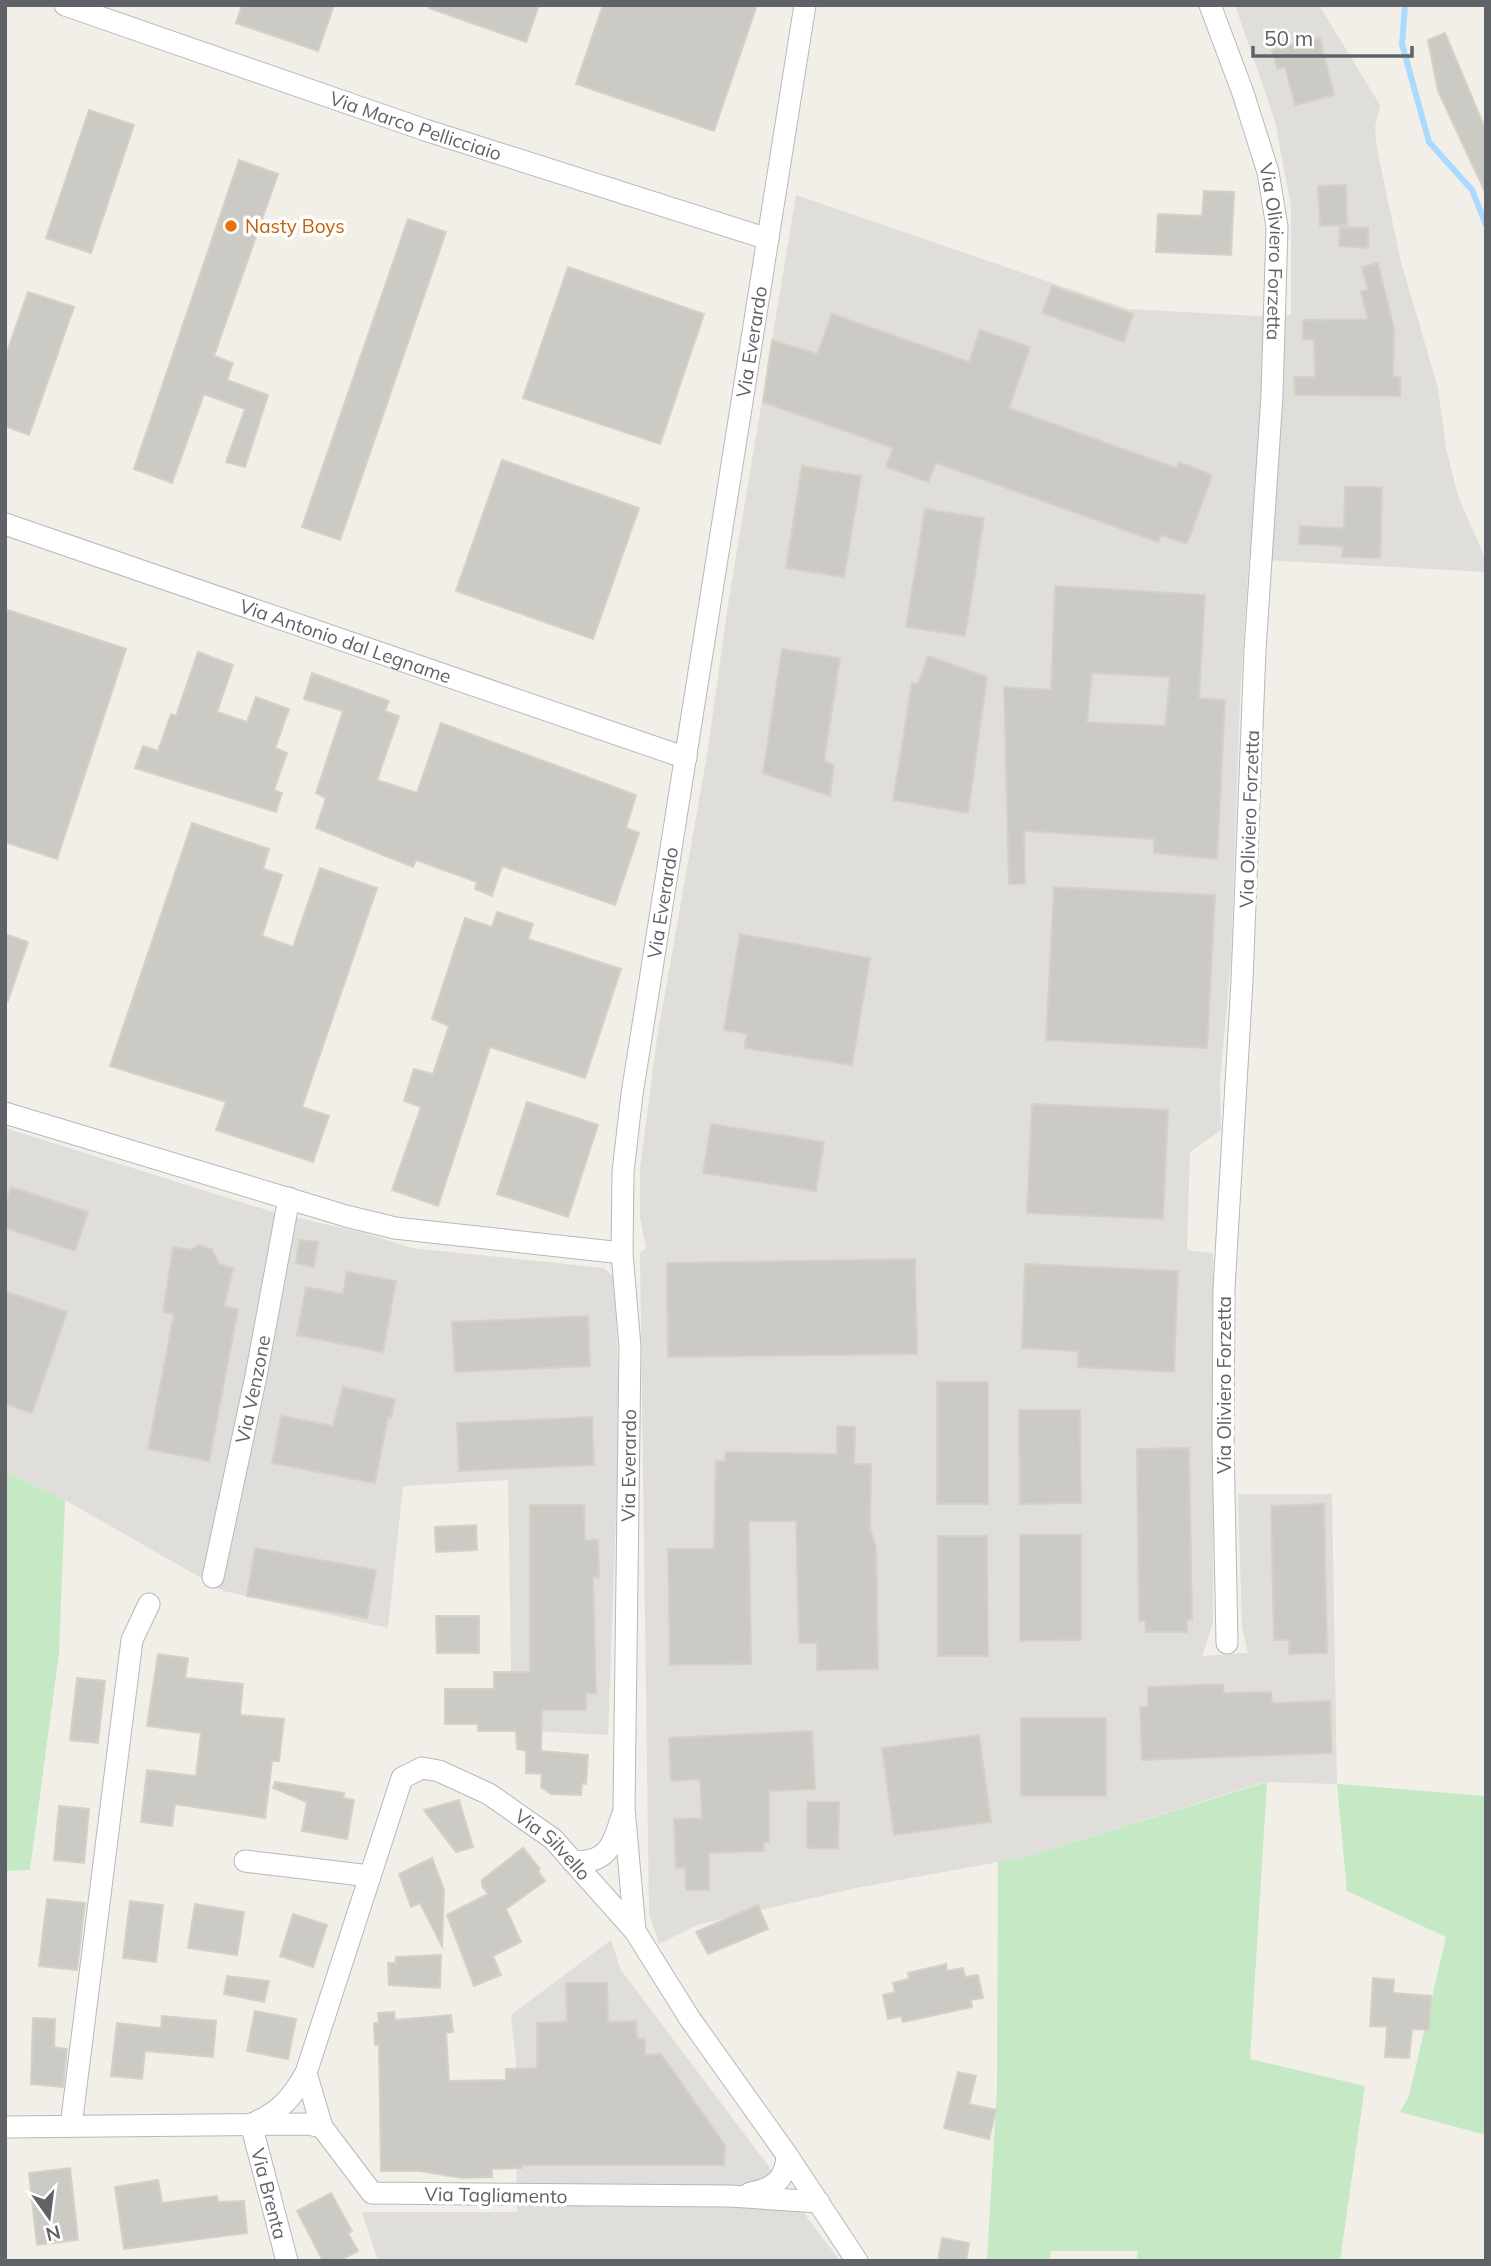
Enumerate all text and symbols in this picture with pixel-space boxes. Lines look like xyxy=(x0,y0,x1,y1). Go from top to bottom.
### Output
scale bar xyxy=(1253,14,1412,58)
text: 50 m xyxy=(1264,25,1313,51)
street label: Via Marco Pellicciaio xyxy=(327,86,505,166)
street label: Via Oliviero Forzetta xyxy=(1254,160,1289,341)
place label: Nasty Boys xyxy=(245,214,345,238)
marker: Nasty Boys xyxy=(223,218,239,234)
street label: Via Everardo xyxy=(731,284,772,399)
street label: Via Antonio dal Legname xyxy=(237,594,454,688)
street label: Via Oliviero Forzetta xyxy=(1234,730,1264,908)
street label: Via Everardo xyxy=(642,845,683,960)
street label: Via Oliviero Forzetta xyxy=(1212,1296,1236,1474)
street label: Via Venzone xyxy=(230,1333,275,1445)
street label: Via Everardo xyxy=(616,1409,641,1522)
street label: Via Silvello xyxy=(510,1804,596,1885)
street label: Via Brenta xyxy=(246,2145,293,2242)
north arrow xyxy=(14,2182,84,2252)
street label: Via Tagliamento xyxy=(424,2182,568,2208)
text: N xyxy=(43,2220,63,2247)

